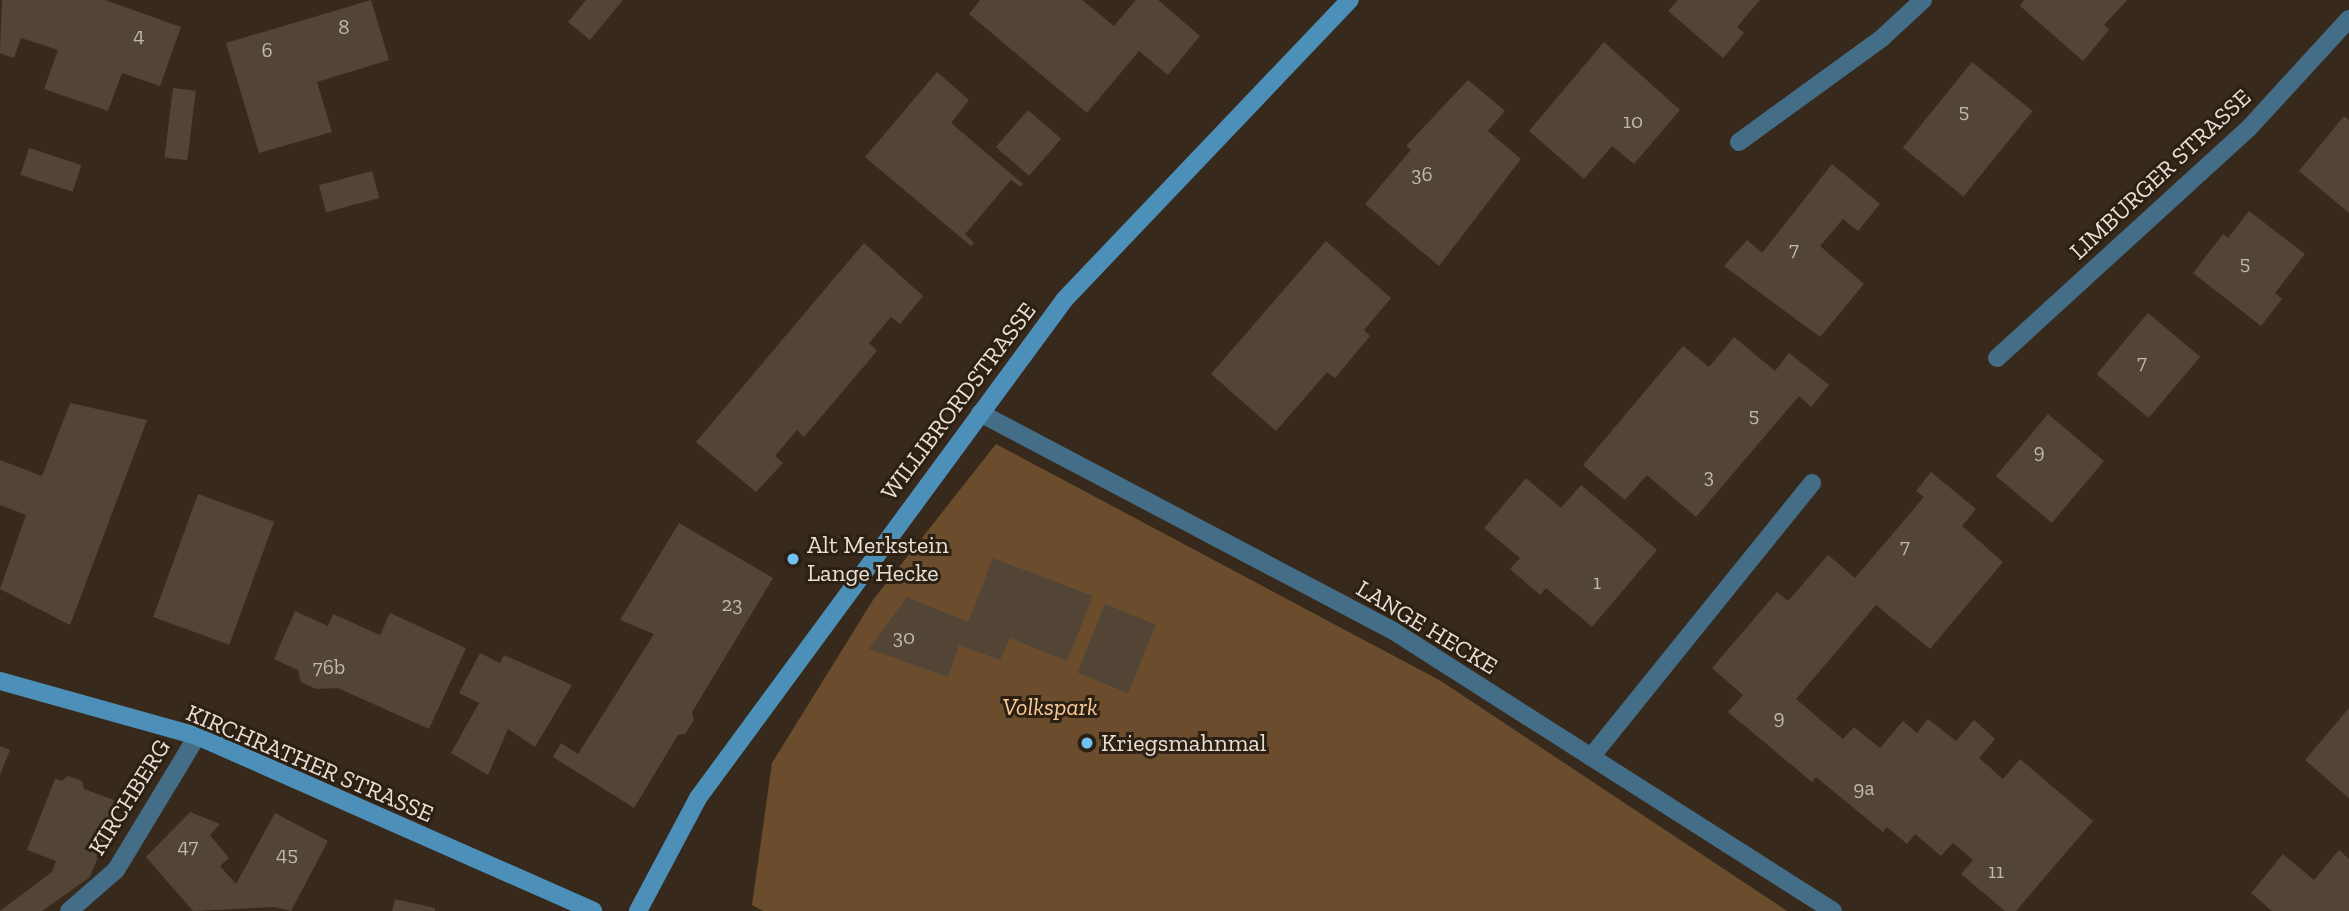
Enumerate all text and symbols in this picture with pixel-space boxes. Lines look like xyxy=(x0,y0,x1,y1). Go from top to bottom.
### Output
house number: 8 xyxy=(338,14,350,40)
house number: 4 xyxy=(133,22,145,48)
house number: 6 xyxy=(261,37,273,63)
street label: LIMBURGER STRASSE xyxy=(2064,83,2256,265)
house number: 5 xyxy=(1959,98,1969,124)
house number: 10 xyxy=(1623,108,1643,134)
house number: 36 xyxy=(1411,161,1433,187)
house number: 7 xyxy=(1789,236,1799,262)
house number: 5 xyxy=(2240,250,2250,276)
street label: WILLIBRORDSTRASSE xyxy=(874,297,1042,505)
house number: 7 xyxy=(2137,349,2147,375)
house number: 5 xyxy=(1749,402,1759,428)
house number: 9 xyxy=(2033,438,2045,464)
house number: 3 xyxy=(1704,463,1714,489)
place label: Alt Merkstein Lange Hecke xyxy=(807,531,949,587)
house number: 7 xyxy=(1900,533,1910,559)
marker: Alt Merkstein Lange Hecke xyxy=(785,551,801,567)
house number: 1 xyxy=(1593,569,1601,595)
street label: LANGE HECKE xyxy=(1351,574,1503,680)
house number: 23 xyxy=(721,591,743,617)
house number: 30 xyxy=(893,624,915,650)
house number: 76b xyxy=(313,654,345,680)
park label: Volkspark xyxy=(1002,693,1098,721)
street label: KIRCHRATHER STRASSE xyxy=(182,698,438,828)
house number: 9 xyxy=(1773,704,1785,730)
place label: Kriegsmahnmal xyxy=(1101,729,1266,757)
street label: KIRCHBERG xyxy=(82,734,176,860)
marker: Kriegsmahnmal xyxy=(1079,735,1095,751)
house number: 9a xyxy=(1853,775,1875,801)
house number: 47 xyxy=(178,833,198,859)
house number: 45 xyxy=(276,841,298,867)
house number: 11 xyxy=(1988,858,2004,884)

